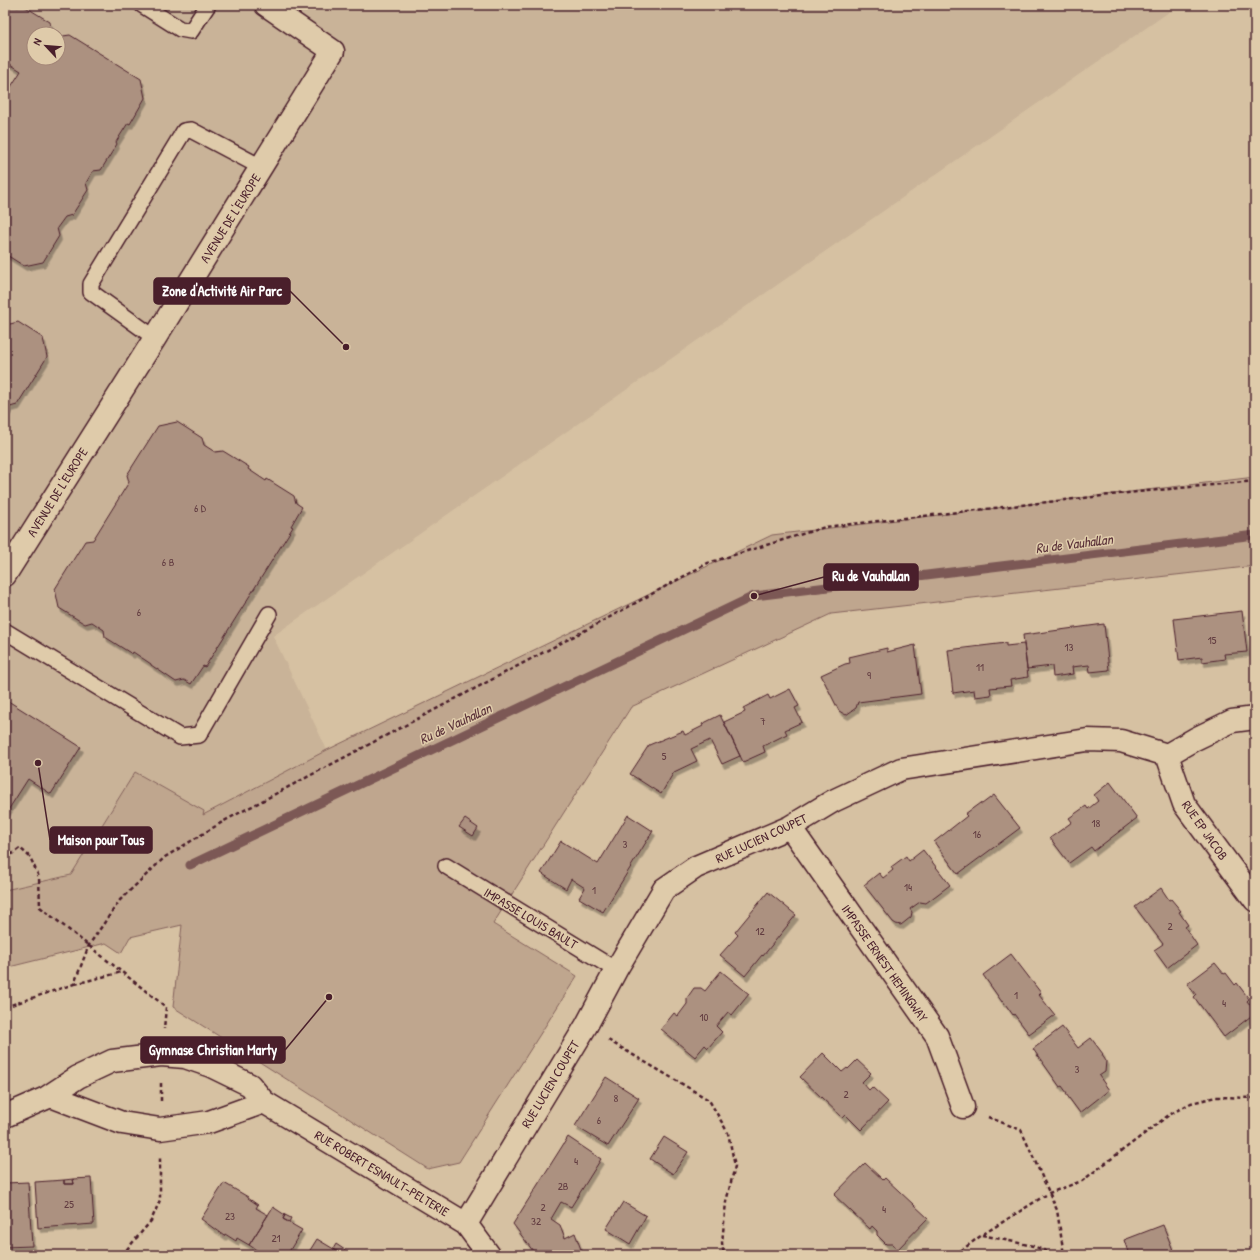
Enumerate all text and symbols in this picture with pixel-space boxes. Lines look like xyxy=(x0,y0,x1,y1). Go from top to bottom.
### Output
north arrow xyxy=(26,26,66,66)
text: N xyxy=(29,36,45,47)
street label: AVENUE DE L'EUROPE xyxy=(195,170,265,266)
callout: Zone d'Activité Air Parc xyxy=(154,278,290,304)
text: Zone d'Activité Air Parc xyxy=(162,281,282,300)
street label: AVENUE DE L'EUROPE xyxy=(22,444,92,540)
house number: 6 D xyxy=(194,501,207,515)
water label: Ru de Vauhallan xyxy=(1034,529,1115,557)
house number: 6 B xyxy=(162,555,175,569)
callout: Ru de Vauhallan xyxy=(824,564,918,590)
text: Ru de Vauhallan xyxy=(832,566,910,585)
house number: 6 xyxy=(137,605,142,619)
house number: 15 xyxy=(1208,633,1217,647)
house number: 13 xyxy=(1065,640,1074,654)
house number: 11 xyxy=(976,660,984,674)
house number: 9 xyxy=(867,668,871,682)
water label: Ru de Vauhallan xyxy=(416,697,496,748)
house number: 7 xyxy=(760,714,766,728)
house number: 5 xyxy=(662,749,667,763)
street label: RUE EP JACOB xyxy=(1178,797,1232,864)
street label: RUE LUCIEN COUPET xyxy=(712,808,811,867)
house number: 18 xyxy=(1092,816,1101,830)
callout: Maison pour Tous xyxy=(50,827,152,853)
house number: 16 xyxy=(973,827,982,841)
text: Maison pour Tous xyxy=(58,830,145,851)
house number: 3 xyxy=(623,837,628,851)
house number: 14 xyxy=(904,880,912,894)
street label: IMPASSE LOUIS BAULT xyxy=(481,883,582,954)
house number: 1 xyxy=(592,883,596,897)
street label: IMPASSE ERNEST HEMINGWAY xyxy=(838,901,932,1025)
house number: 2 xyxy=(1167,919,1173,933)
house number: 12 xyxy=(755,924,765,938)
house number: 1 xyxy=(1014,988,1018,1002)
house number: 4 xyxy=(1222,996,1226,1010)
house number: 10 xyxy=(700,1010,709,1024)
street label: RUE LUCIEN COUPET xyxy=(517,1036,584,1131)
callout: Gymnase Christian Marty xyxy=(141,1037,285,1063)
text: Gymnase Christian Marty xyxy=(149,1040,277,1061)
house number: 3 xyxy=(1075,1062,1080,1076)
house number: 2 xyxy=(843,1087,849,1101)
house number: 8 xyxy=(614,1091,619,1105)
house number: 6 xyxy=(597,1113,602,1127)
street label: RUE ROBERT ESNAULT-PELTERIE xyxy=(311,1126,453,1220)
house number: 4 xyxy=(574,1154,578,1168)
house number: 2B xyxy=(558,1179,569,1193)
house number: 25 xyxy=(64,1197,74,1211)
house number: 2 xyxy=(540,1200,546,1214)
house number: 4 xyxy=(882,1202,886,1216)
house number: 23 xyxy=(225,1209,235,1223)
house number: 32 xyxy=(531,1214,541,1228)
house number: 21 xyxy=(271,1231,281,1245)

